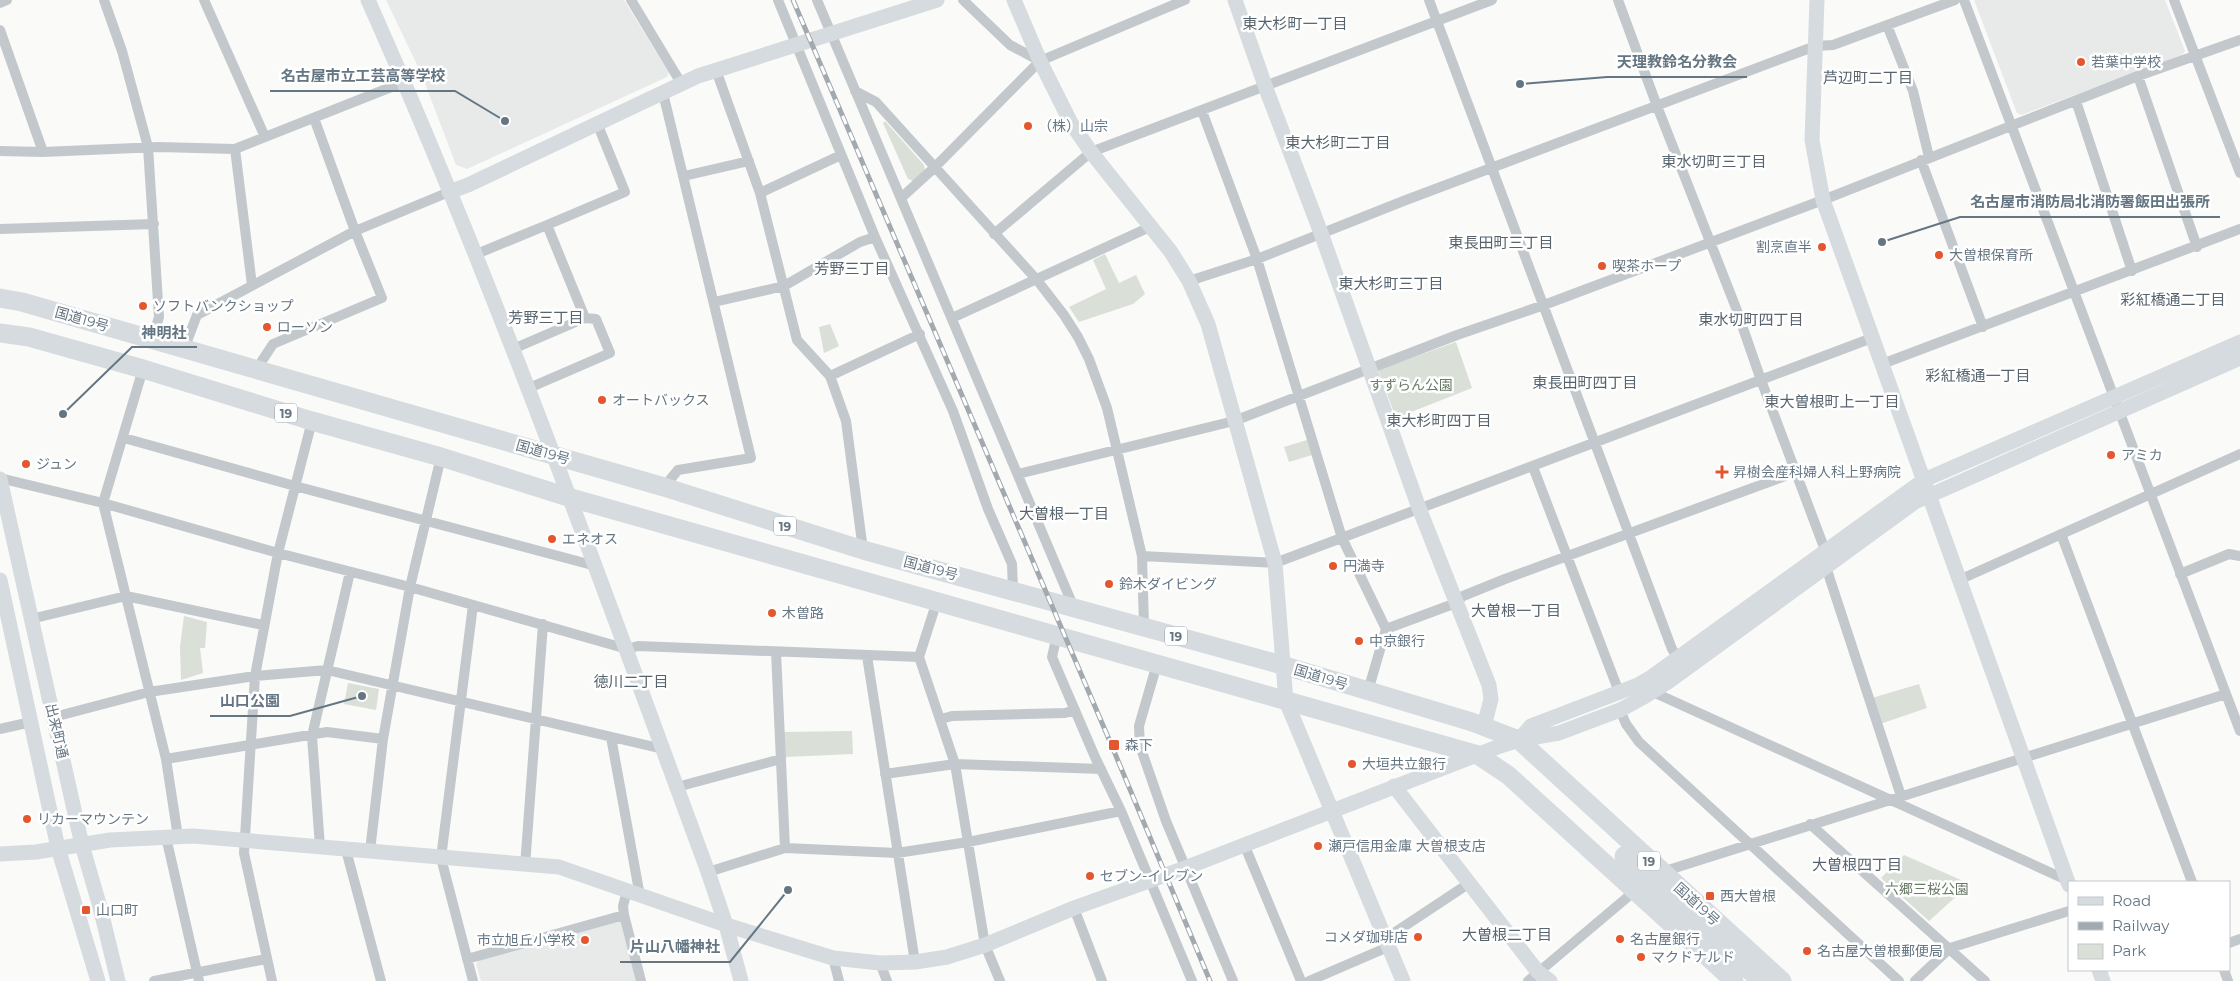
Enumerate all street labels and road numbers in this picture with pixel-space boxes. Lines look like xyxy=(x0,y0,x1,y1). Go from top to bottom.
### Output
street label: 国道19号 xyxy=(53,303,111,335)
road number: 19 xyxy=(275,403,297,422)
street label: 国道19号 xyxy=(514,436,572,468)
road number: 19 xyxy=(774,516,796,536)
street label: 国道19号 xyxy=(902,552,960,584)
road number: 19 xyxy=(1165,626,1187,646)
street label: 国道19号 xyxy=(1292,660,1350,694)
street label: 出来町通 xyxy=(42,702,72,760)
road number: 19 xyxy=(1638,851,1660,870)
street label: 国道19号 xyxy=(1670,879,1724,929)

